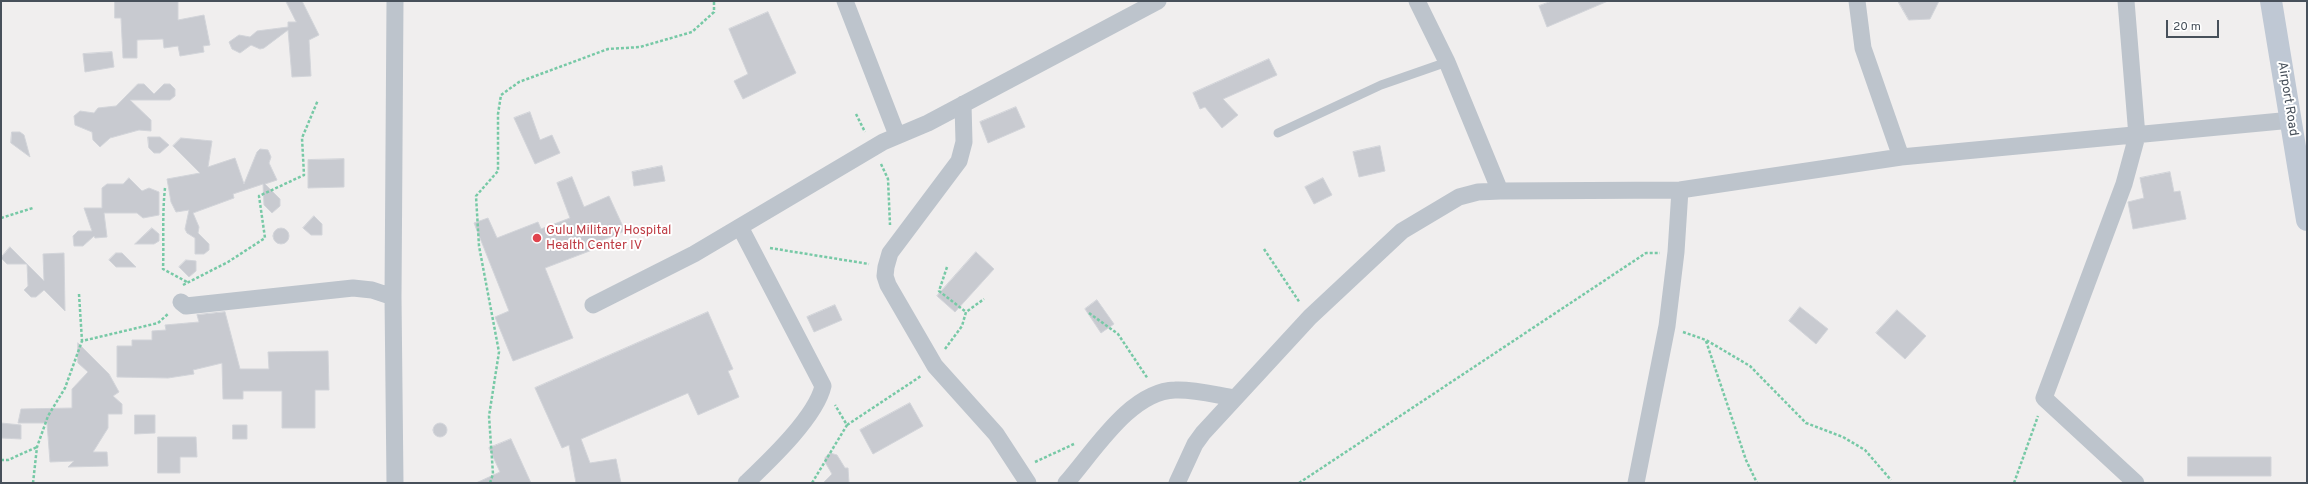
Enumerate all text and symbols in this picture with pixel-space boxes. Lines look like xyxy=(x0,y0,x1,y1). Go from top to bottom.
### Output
scale bar xyxy=(2168,12,2221,38)
text: 20 m xyxy=(2173,19,2201,35)
street label: Airport Road xyxy=(2273,61,2301,137)
place label: Gulu Military Hospital Health Center IV xyxy=(546,223,671,254)
marker: Gulu Military Hospital Health Center IV xyxy=(531,232,543,244)

